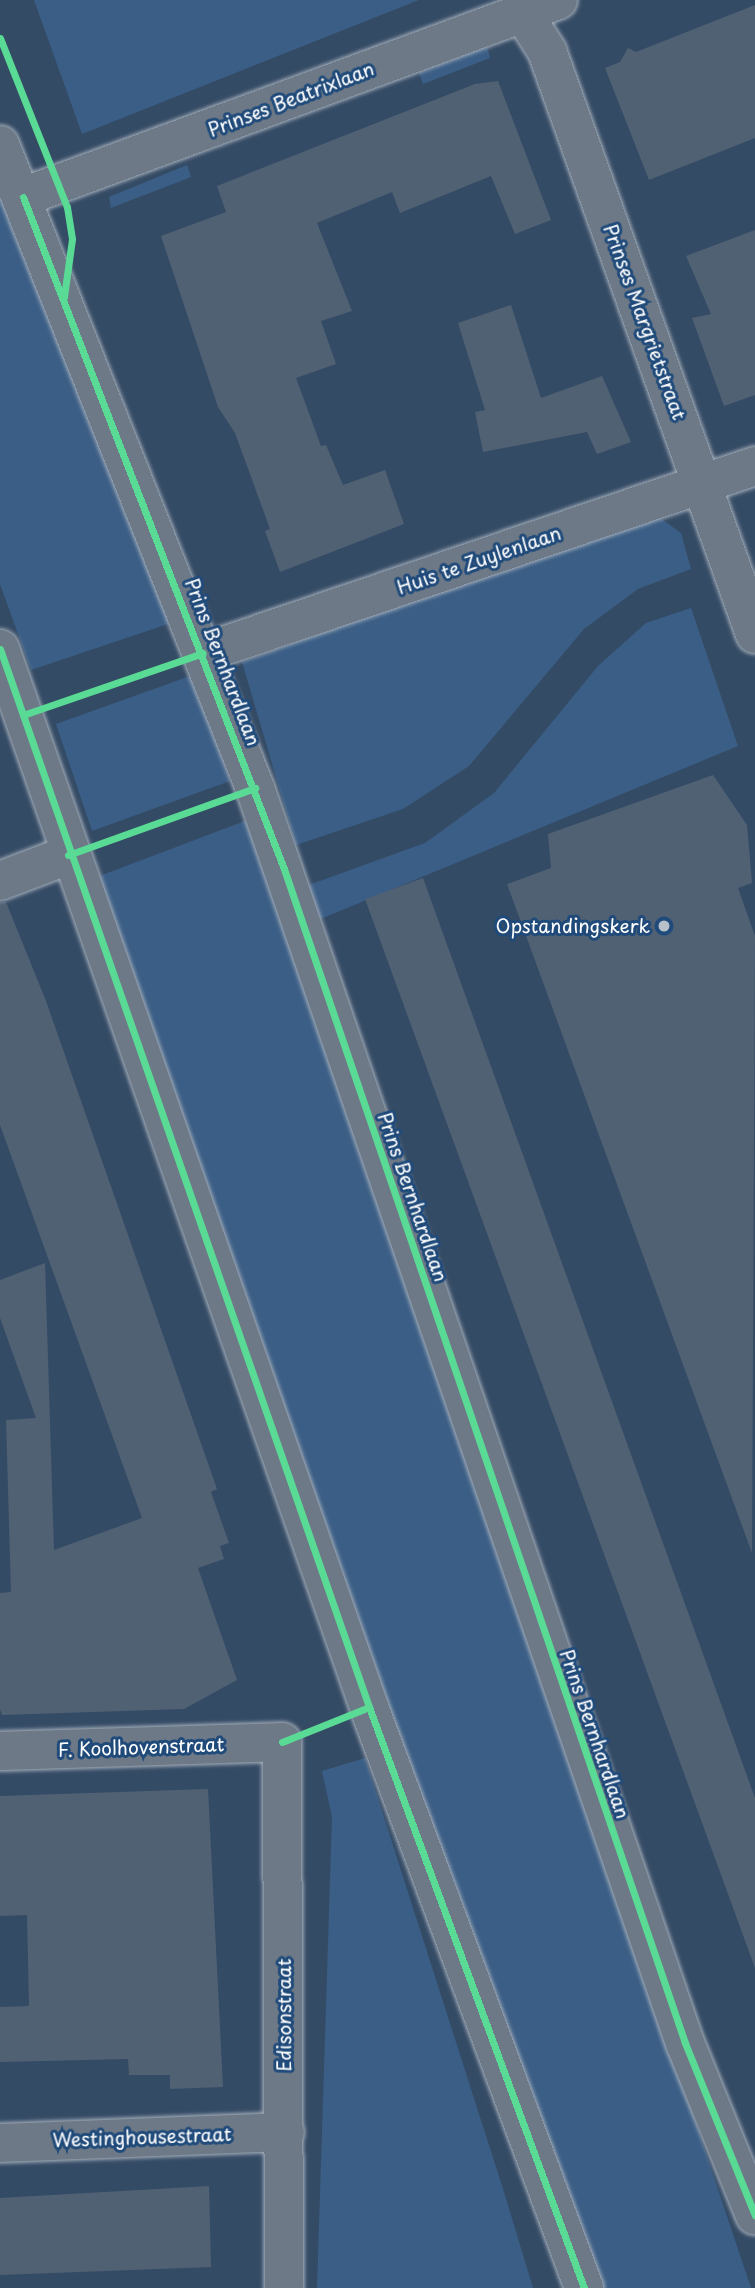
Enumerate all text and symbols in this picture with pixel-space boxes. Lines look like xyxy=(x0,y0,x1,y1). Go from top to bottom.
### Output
street label: Prinses Beatrixlaan xyxy=(205,57,377,141)
street label: Prinses Margrietstraat xyxy=(599,221,691,423)
street label: Huis te Zuylenlaan xyxy=(395,522,563,598)
street label: Prins Bernhardlaan xyxy=(181,575,265,749)
place label: Opstandingskerk xyxy=(495,915,650,937)
marker: Opstandingskerk xyxy=(656,918,672,934)
street label: Prins Bernhardlaan xyxy=(373,1109,453,1285)
street label: Prins Bernhardlaan xyxy=(555,1646,635,1822)
street label: F. Koolhovenstraat xyxy=(57,1733,225,1761)
street label: Edisonstraat xyxy=(273,1958,295,2072)
street label: Westinghousestraat xyxy=(52,2122,232,2152)

